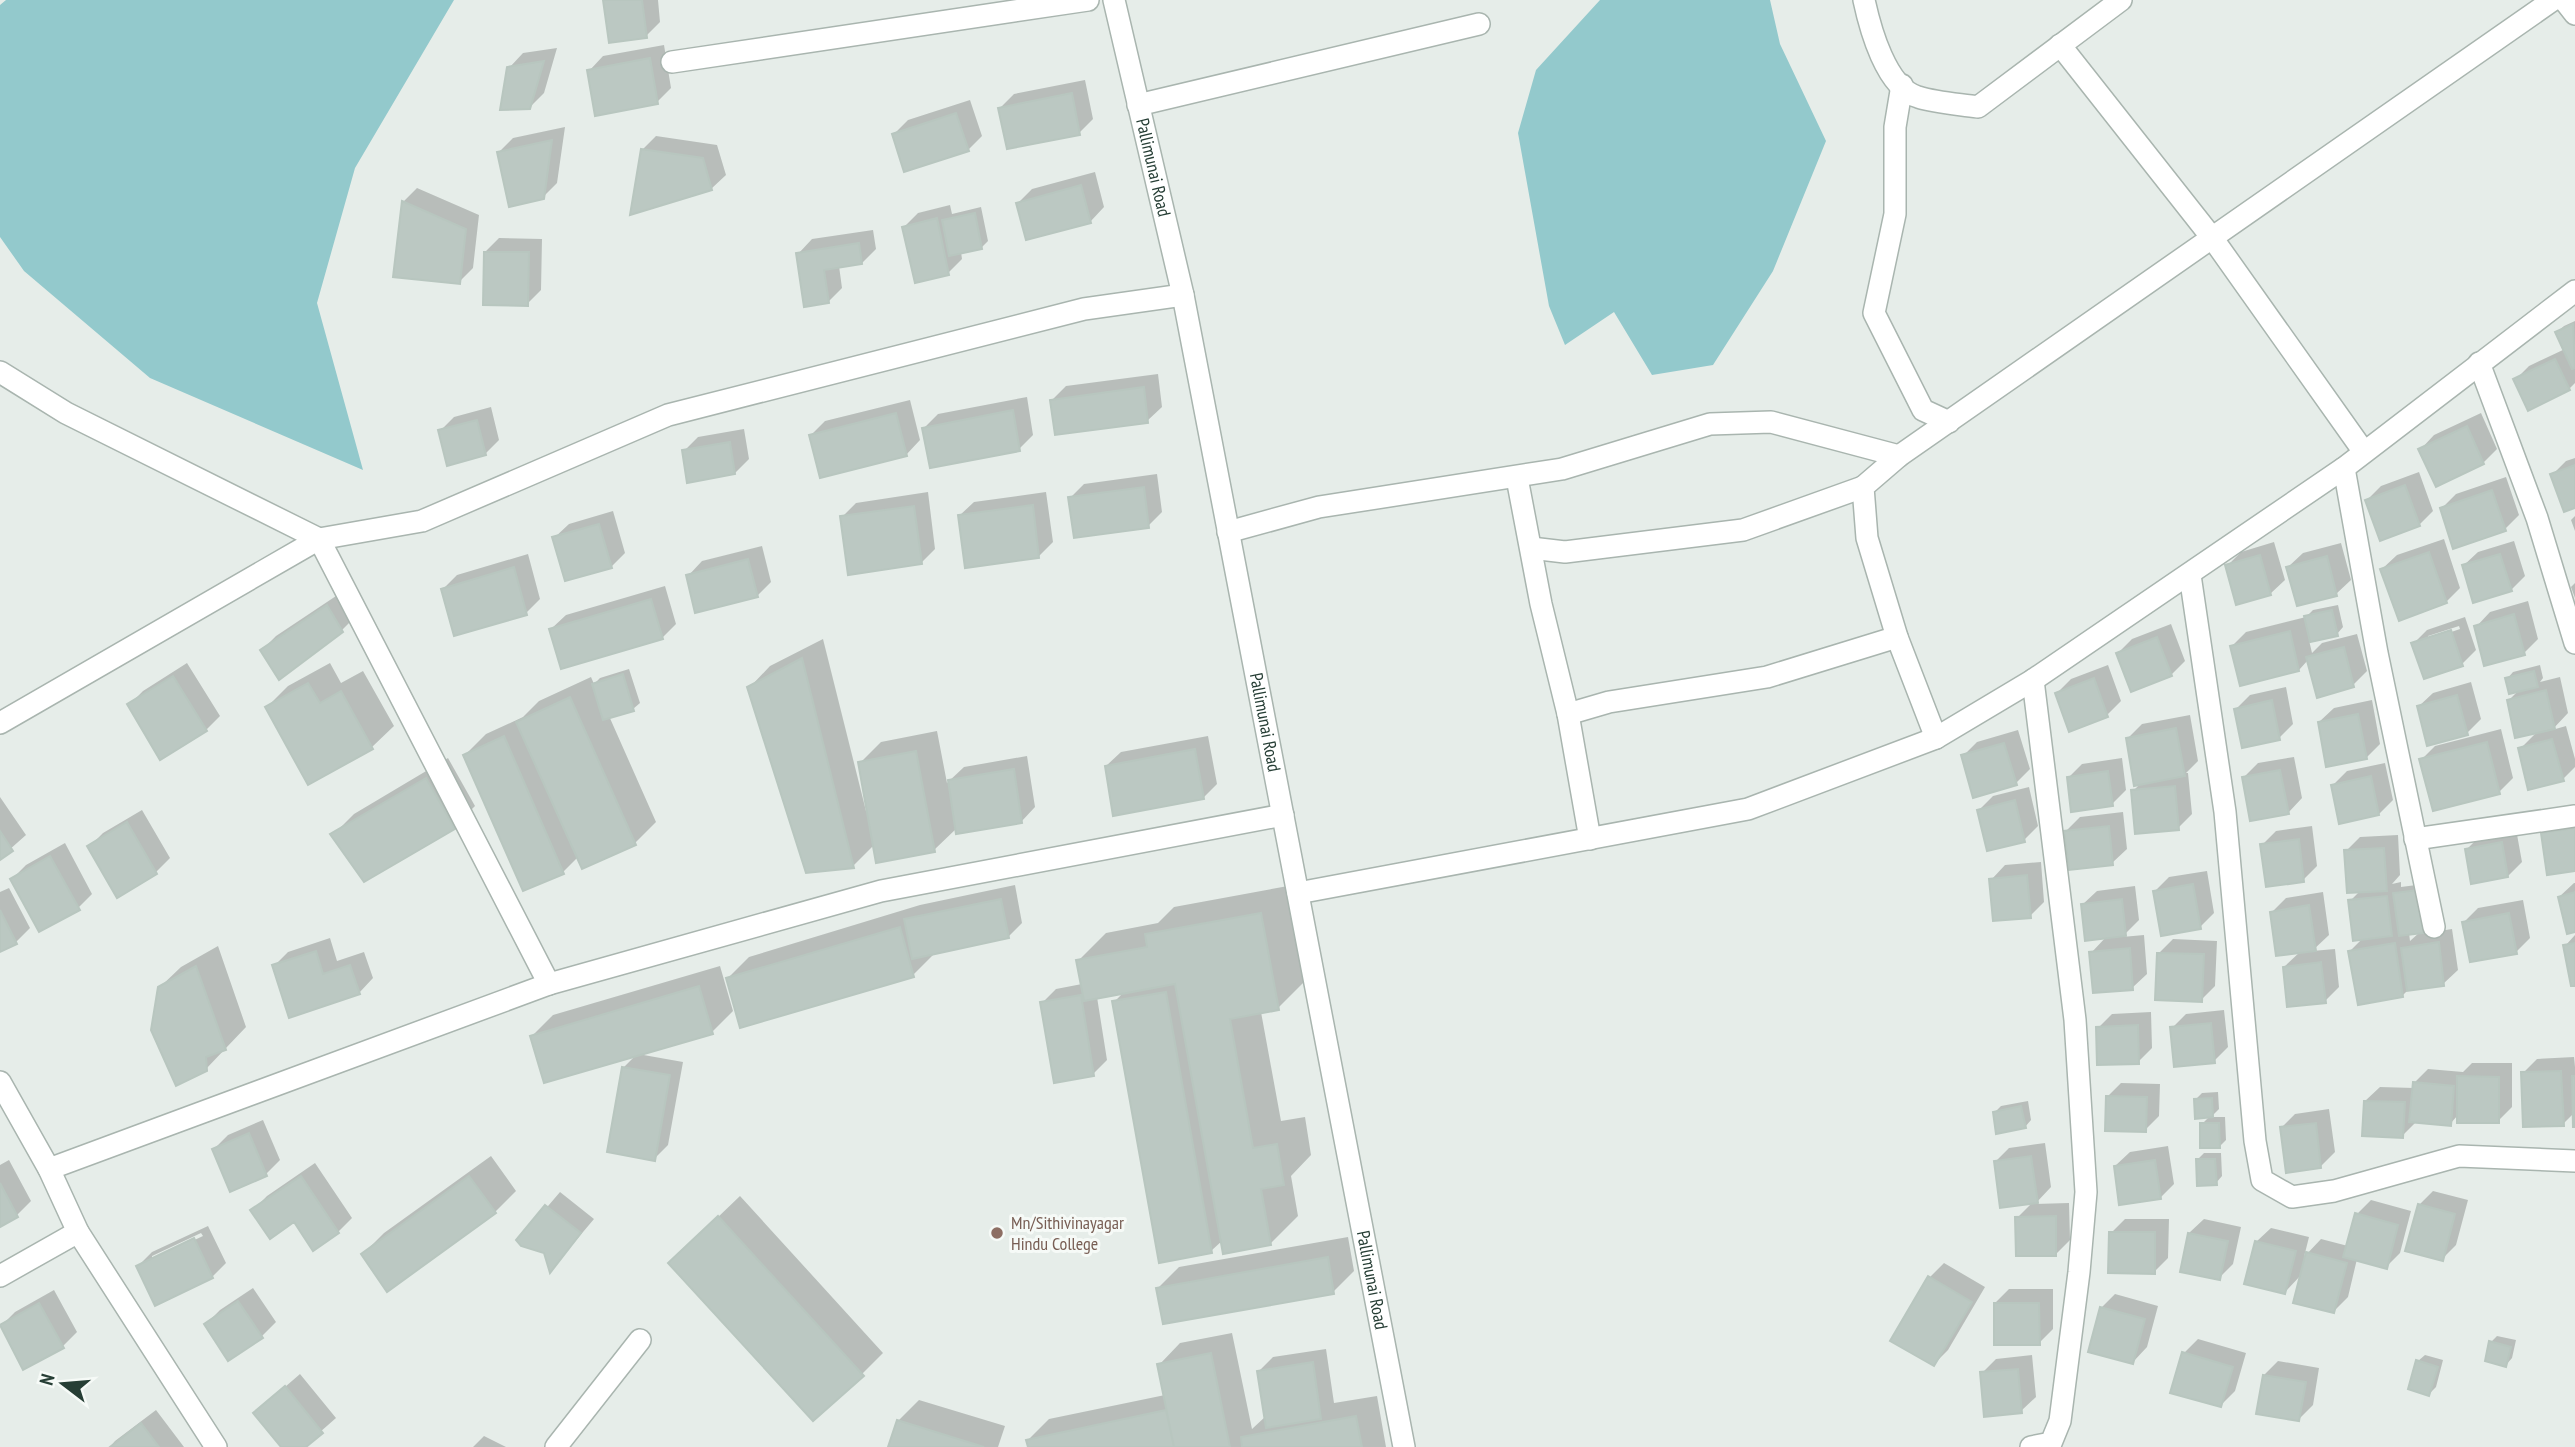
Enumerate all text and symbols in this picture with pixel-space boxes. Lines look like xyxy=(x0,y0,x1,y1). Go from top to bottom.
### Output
street label: Pallimunai Road xyxy=(1131,116,1176,219)
street label: Pallimunai Road xyxy=(1245,671,1286,774)
place label: Mn/Sithivinayagar Hindu College xyxy=(1011,1211,1124,1255)
marker: Mn/Sithivinayagar Hindu College xyxy=(989,1225,1005,1241)
street label: Pallimunai Road xyxy=(1352,1229,1393,1331)
north arrow xyxy=(28,1349,98,1419)
text: N xyxy=(34,1371,60,1388)

